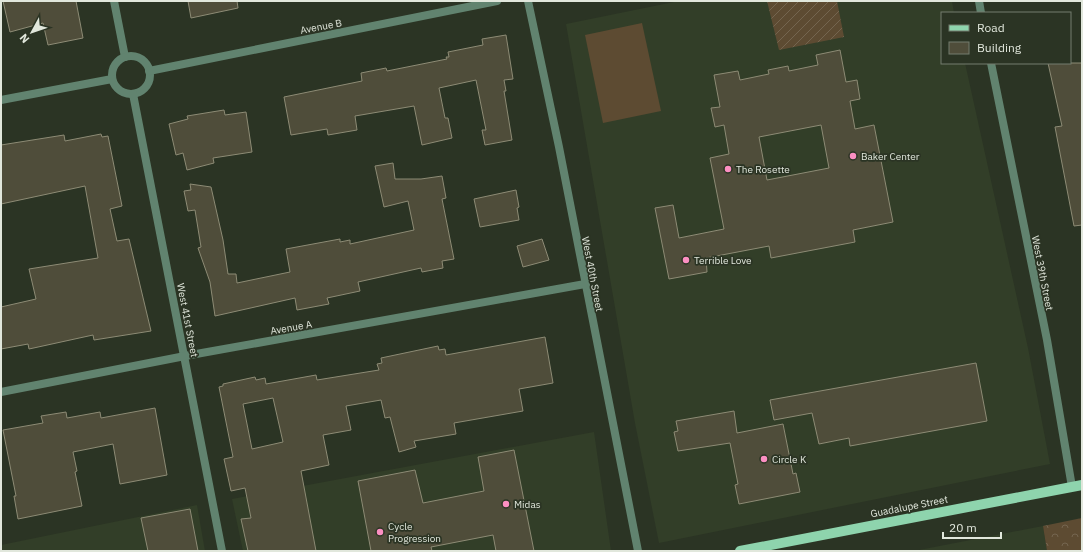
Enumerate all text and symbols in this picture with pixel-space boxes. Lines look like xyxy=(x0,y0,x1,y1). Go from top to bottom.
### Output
north arrow xyxy=(12,12,52,52)
legend xyxy=(941,12,1071,64)
street label: Avenue B xyxy=(299,16,343,37)
text: Road xyxy=(977,20,1005,35)
text: N xyxy=(16,31,32,46)
text: Building xyxy=(977,40,1022,55)
place label: Baker Center xyxy=(861,150,920,163)
marker: Baker Center xyxy=(848,151,858,161)
place label: The Rosette xyxy=(736,163,790,176)
marker: The Rosette xyxy=(723,164,733,174)
street label: West 39th Street xyxy=(1029,235,1056,312)
street label: West 40th Street xyxy=(579,236,606,313)
place label: Terrible Love xyxy=(694,254,752,267)
marker: Terrible Love xyxy=(681,255,691,265)
street label: West 41st Street xyxy=(174,282,201,359)
street label: Avenue A xyxy=(269,317,314,338)
place label: Circle K xyxy=(772,453,807,466)
marker: Circle K xyxy=(759,454,769,464)
street label: Guadalupe Street xyxy=(869,493,949,520)
place label: Midas xyxy=(514,498,541,511)
marker: Midas xyxy=(501,499,511,509)
scale bar xyxy=(943,514,1001,540)
place label: Cycle Progression xyxy=(388,520,441,545)
text: 20 m xyxy=(949,520,977,535)
marker: Cycle Progression xyxy=(375,527,385,537)

